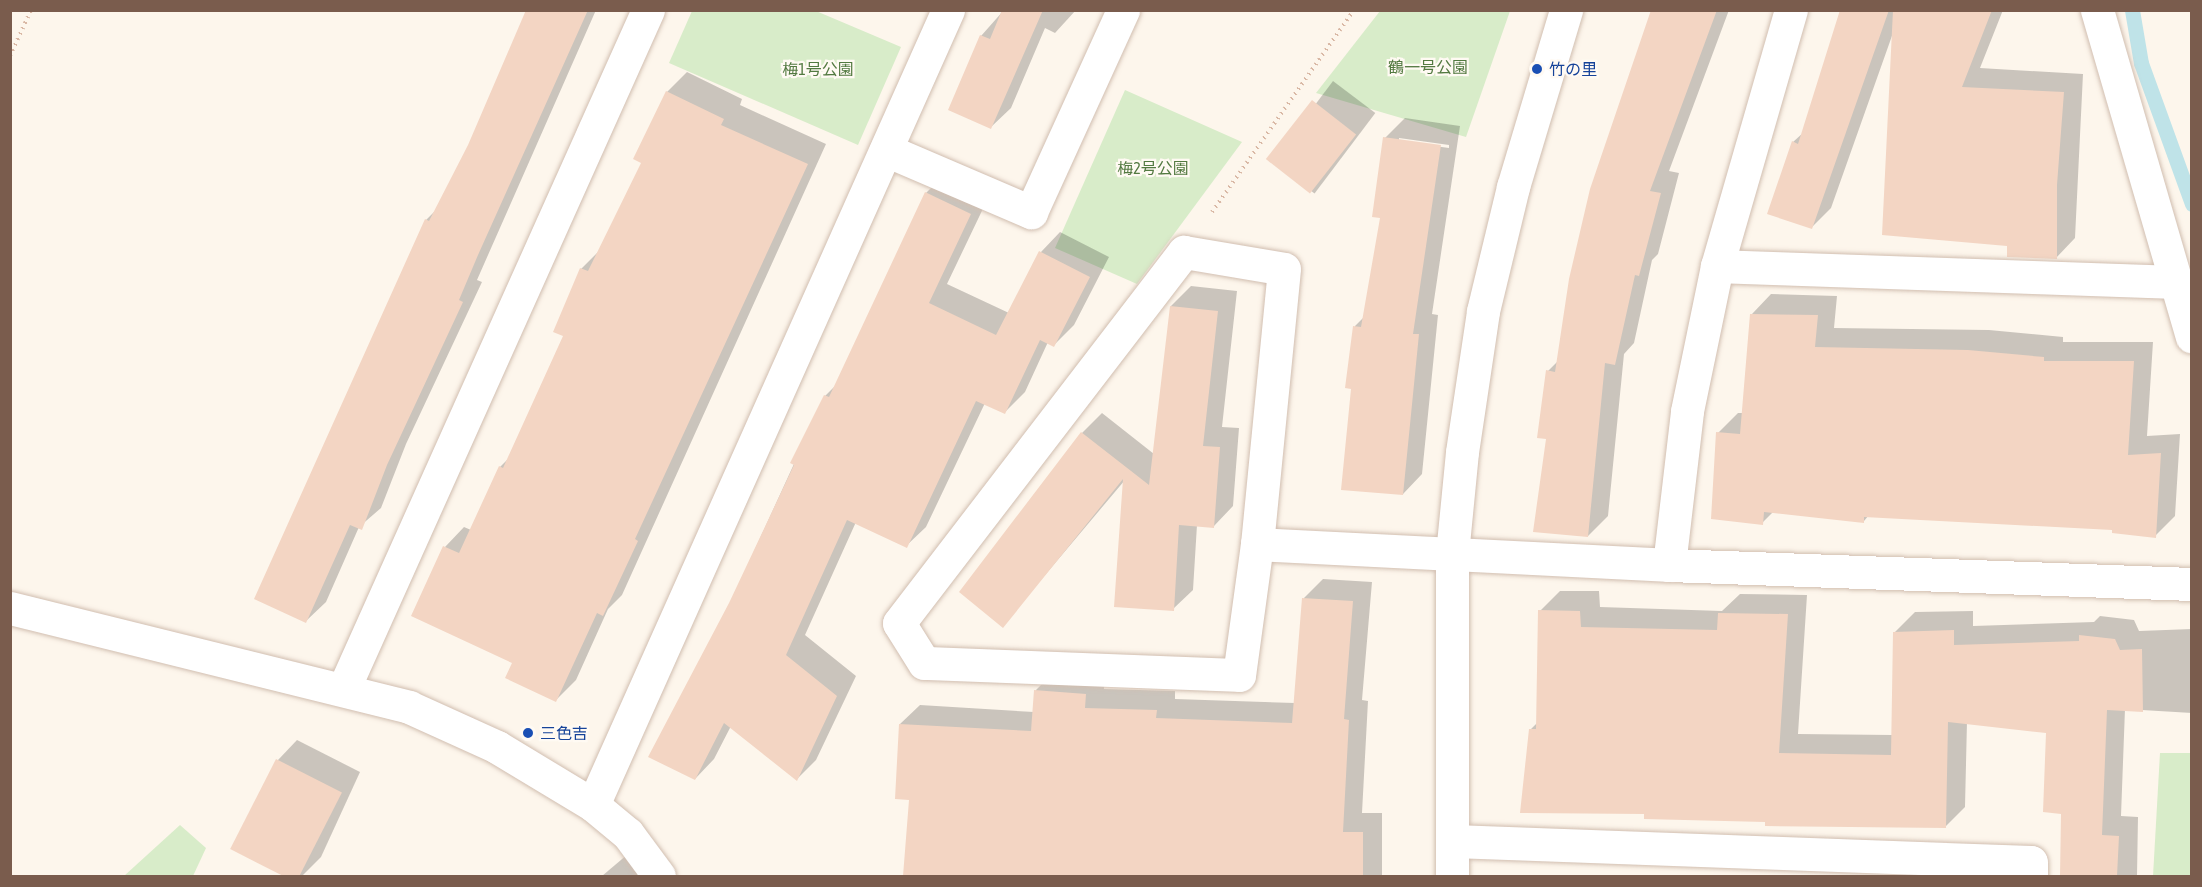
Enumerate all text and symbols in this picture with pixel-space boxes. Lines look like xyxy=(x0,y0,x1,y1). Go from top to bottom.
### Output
park label: 鶴一号公園 xyxy=(1388,57,1468,77)
park label: 梅1号公園 xyxy=(782,59,854,79)
place label: 竹の里 xyxy=(1549,59,1597,79)
marker: 竹の里 xyxy=(1530,62,1544,76)
park label: 梅2号公園 xyxy=(1117,158,1189,178)
place label: 三色吉 xyxy=(540,723,588,743)
marker: 三色吉 xyxy=(521,726,535,740)

